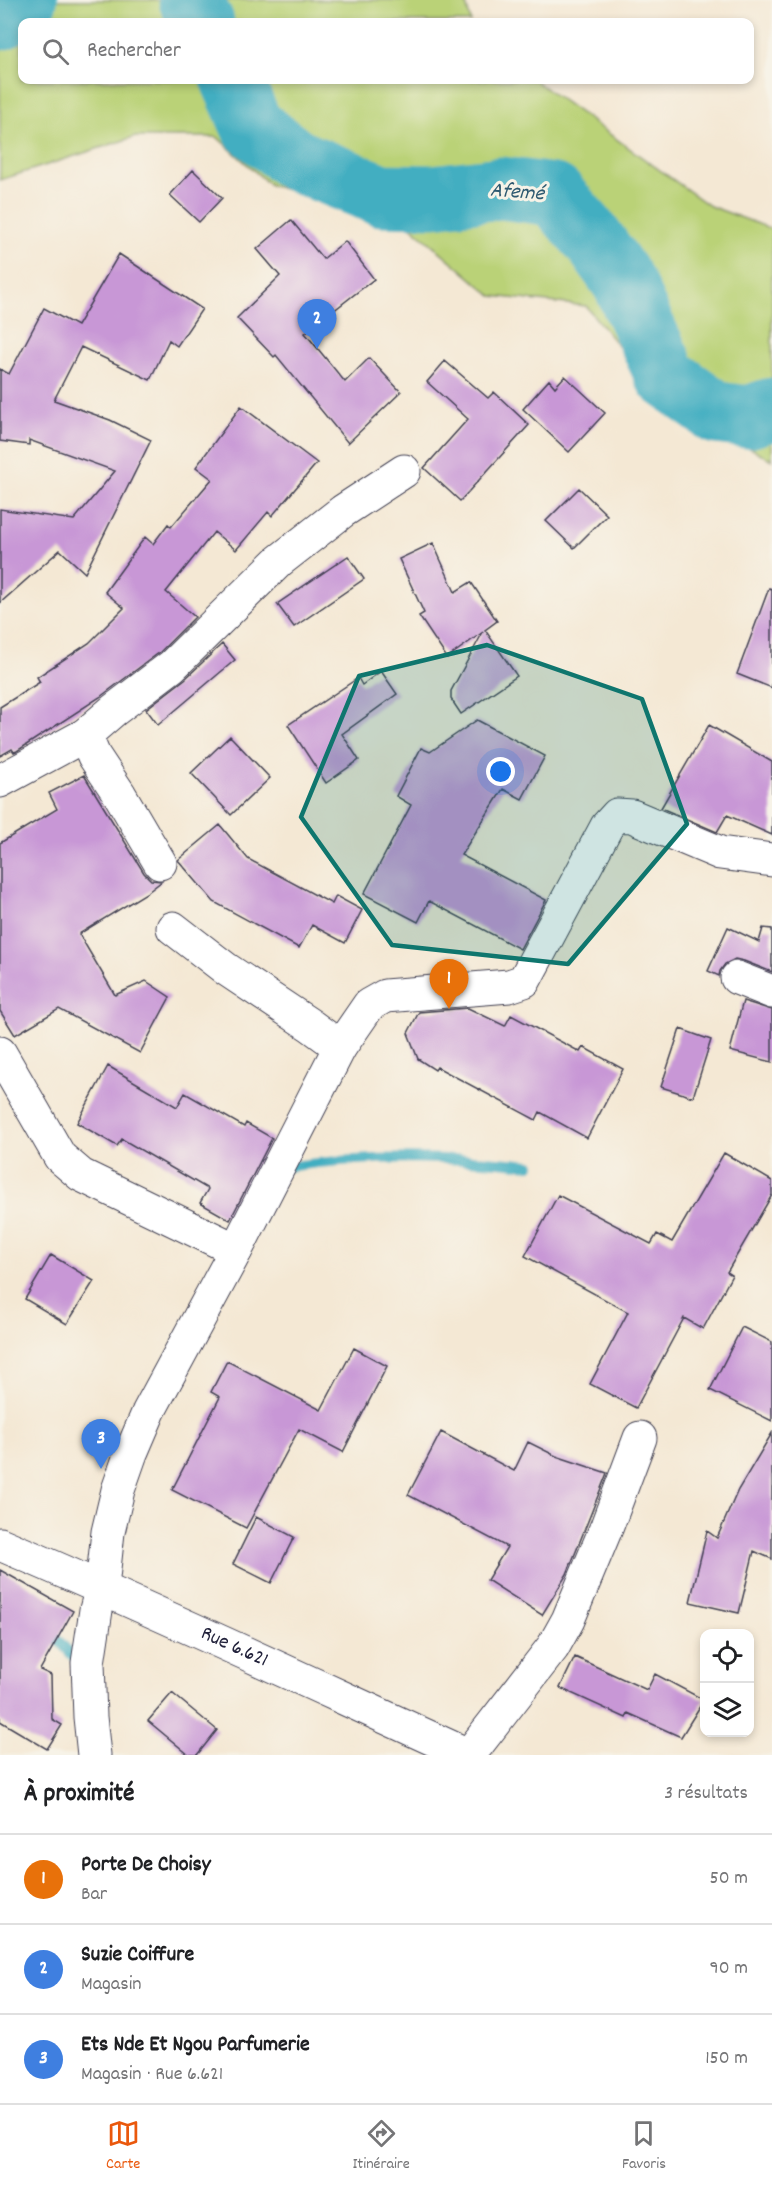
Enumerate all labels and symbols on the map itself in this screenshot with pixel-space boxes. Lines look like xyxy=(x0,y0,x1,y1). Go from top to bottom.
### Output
water label: Afemé xyxy=(489,176,548,211)
pin: 2 xyxy=(298,300,336,349)
your location xyxy=(486,757,515,786)
pin: 1 xyxy=(430,960,468,1009)
pin: 3 xyxy=(82,1420,120,1469)
street label: Rue 6.621 xyxy=(195,1619,273,1676)

